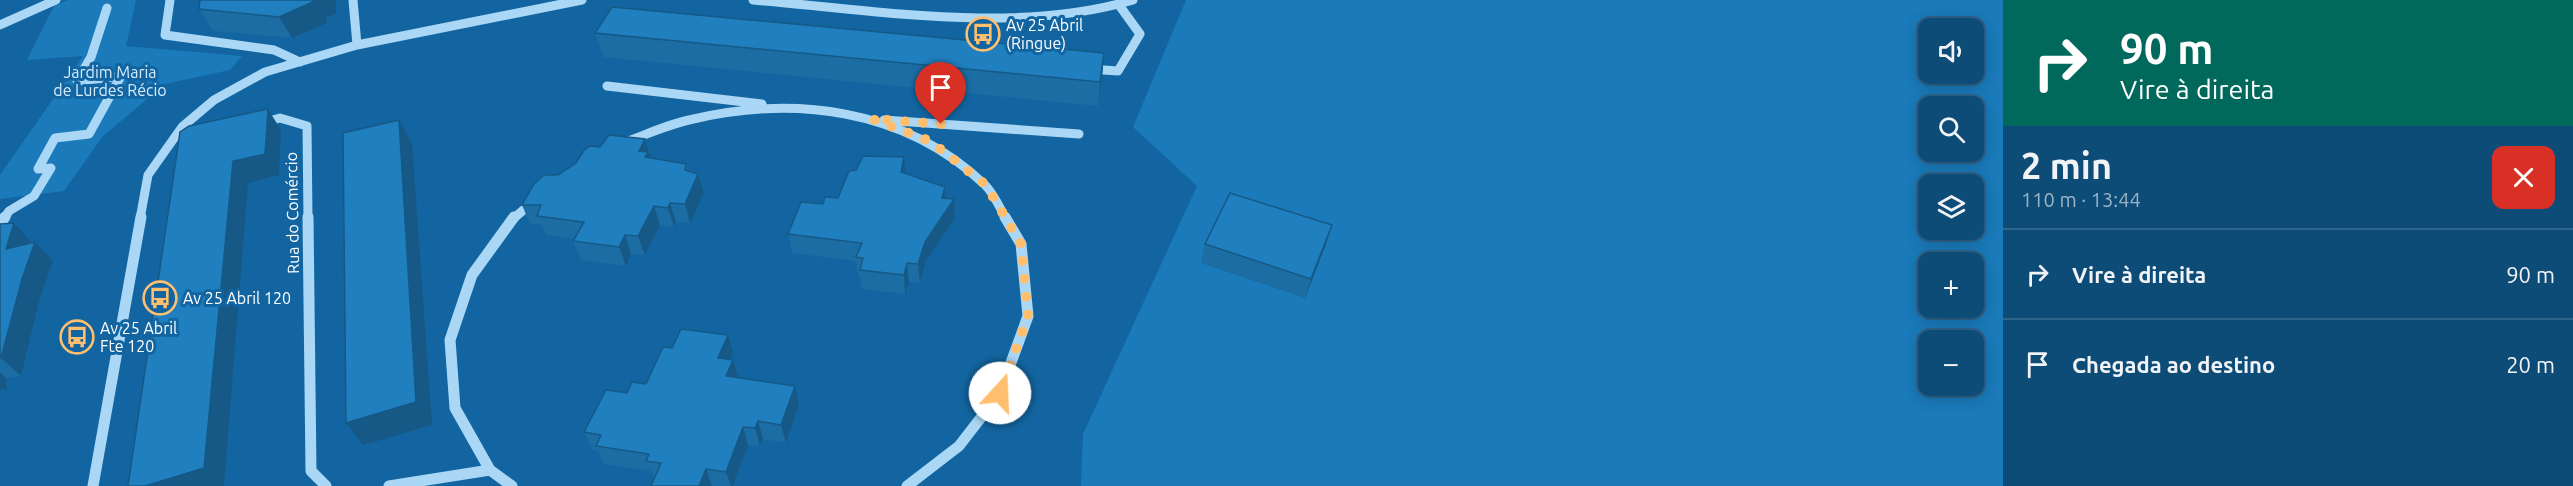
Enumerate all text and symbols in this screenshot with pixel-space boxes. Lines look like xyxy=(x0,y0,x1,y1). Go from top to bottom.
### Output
bus stop icon: Av 25 Abril (Ringue) xyxy=(965,16,1001,52)
place label: Av 25 Abril (Ringue) xyxy=(1006,16,1083,53)
map controls xyxy=(1918,18,1984,396)
button: sound xyxy=(1918,18,1984,84)
icon: right xyxy=(2021,24,2099,102)
text: 90 m xyxy=(2120,25,2214,72)
pin xyxy=(915,62,966,124)
park label: Jardim Maria de Lurdes Récio xyxy=(53,63,167,99)
icon: arrive xyxy=(924,71,957,104)
text: Vire à direita xyxy=(2120,74,2274,104)
button: search xyxy=(1918,96,1984,162)
text: 2 min xyxy=(2021,145,2112,186)
button: close xyxy=(2492,146,2555,209)
street label: Rua do Comércio xyxy=(282,152,302,274)
button: layers xyxy=(1918,174,1984,240)
text: 110 m · 13:44 xyxy=(2021,188,2141,211)
button: + xyxy=(1918,252,1984,318)
icon: right xyxy=(2021,258,2054,291)
text: Vire à direita xyxy=(2072,262,2206,287)
text: 90 m xyxy=(2506,262,2555,287)
bus stop icon: Av 25 Abril 120 xyxy=(142,280,178,316)
place label: Av 25 Abril 120 xyxy=(183,289,291,307)
bus stop icon: Av 25 Abril Fte 120 xyxy=(59,319,95,355)
place label: Av 25 Abril Fte 120 xyxy=(100,319,177,355)
button: − xyxy=(1918,330,1984,396)
icon: arrive xyxy=(2021,348,2054,381)
text: Chegada ao destino xyxy=(2072,352,2275,377)
text: 20 m xyxy=(2506,352,2555,377)
position arrow xyxy=(968,361,1032,425)

